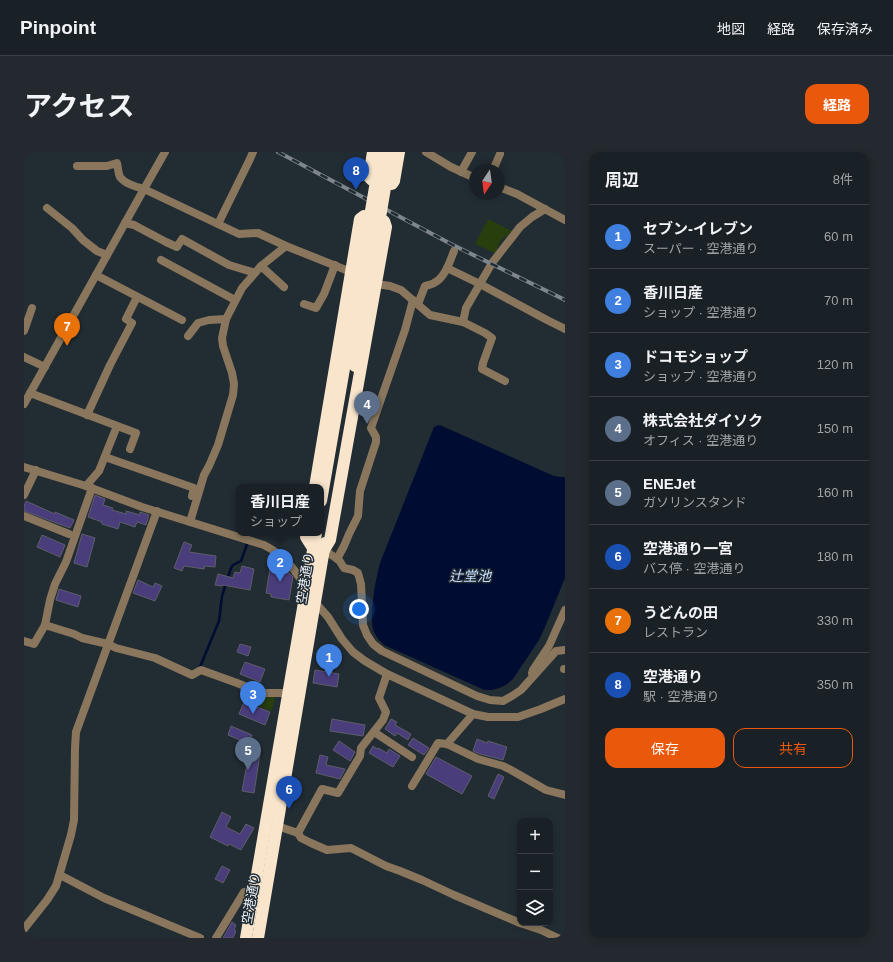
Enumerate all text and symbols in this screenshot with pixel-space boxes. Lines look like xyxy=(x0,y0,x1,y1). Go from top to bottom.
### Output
text: Pinpoint xyxy=(20,17,96,38)
text: 地図 xyxy=(717,21,745,37)
text: 経路 xyxy=(767,21,795,37)
text: 保存済み xyxy=(817,21,873,37)
button: 経路 xyxy=(805,84,869,124)
text: アクセス xyxy=(24,91,135,122)
pin: 8 xyxy=(343,157,369,190)
north arrow xyxy=(469,164,505,200)
text: 周辺 xyxy=(605,171,639,190)
text: 8件 xyxy=(833,172,853,187)
text: セブン-イレブン xyxy=(643,220,753,237)
text: 1 xyxy=(614,229,622,244)
text: 60 m xyxy=(824,229,853,244)
text: スーパー · 空港通り xyxy=(643,241,758,256)
text: 香川日産 xyxy=(643,284,703,301)
text: 2 xyxy=(614,293,622,308)
text: 70 m xyxy=(824,293,853,308)
text: ショップ · 空港通り xyxy=(643,305,759,320)
pin: 7 xyxy=(54,313,80,346)
text: ドコモショップ xyxy=(643,348,748,365)
text: 3 xyxy=(614,357,622,372)
text: 120 m xyxy=(817,357,853,372)
text: ショップ · 空港通り xyxy=(643,369,759,384)
pin: 4 xyxy=(354,391,380,424)
text: 株式会社ダイソク xyxy=(643,412,763,429)
text: 4 xyxy=(614,421,622,436)
text: 150 m xyxy=(817,421,853,436)
text: オフィス · 空港通り xyxy=(643,433,758,448)
text: ENEJet xyxy=(643,475,696,492)
popup xyxy=(236,484,324,536)
text: 5 xyxy=(614,485,622,500)
text: 160 m xyxy=(817,485,853,500)
text: 香川日産 xyxy=(250,493,310,510)
text: ガソリンスタンド xyxy=(643,495,747,510)
text: ショップ xyxy=(250,514,302,529)
text: 空港通り一宮 xyxy=(643,540,733,557)
pin: 2 xyxy=(267,549,293,582)
text: 6 xyxy=(614,549,622,564)
text: 180 m xyxy=(817,549,853,564)
street label: 空港通り xyxy=(294,551,316,605)
text: バス停 · 空港通り xyxy=(643,561,746,576)
water label: 辻堂池 xyxy=(449,568,493,584)
your location xyxy=(349,599,369,619)
text: うどんの田 xyxy=(643,604,718,621)
text: 7 xyxy=(614,613,622,628)
text: 330 m xyxy=(817,613,853,628)
text: レストラン xyxy=(643,625,708,640)
pin: 1 xyxy=(316,644,342,677)
text: 空港通り xyxy=(643,668,703,685)
text: 8 xyxy=(614,677,622,692)
text: 350 m xyxy=(817,677,853,692)
pin: 3 xyxy=(240,681,266,714)
text: 駅 · 空港通り xyxy=(643,689,720,704)
button: 保存 xyxy=(605,728,725,768)
button: 共有 xyxy=(733,728,853,768)
pin: 5 xyxy=(235,737,261,770)
pin: 6 xyxy=(276,776,302,809)
map controls xyxy=(517,818,553,926)
button: + xyxy=(517,818,553,854)
button: − xyxy=(517,854,553,890)
street label: 空港通り xyxy=(239,871,263,925)
button: layers xyxy=(517,890,553,926)

